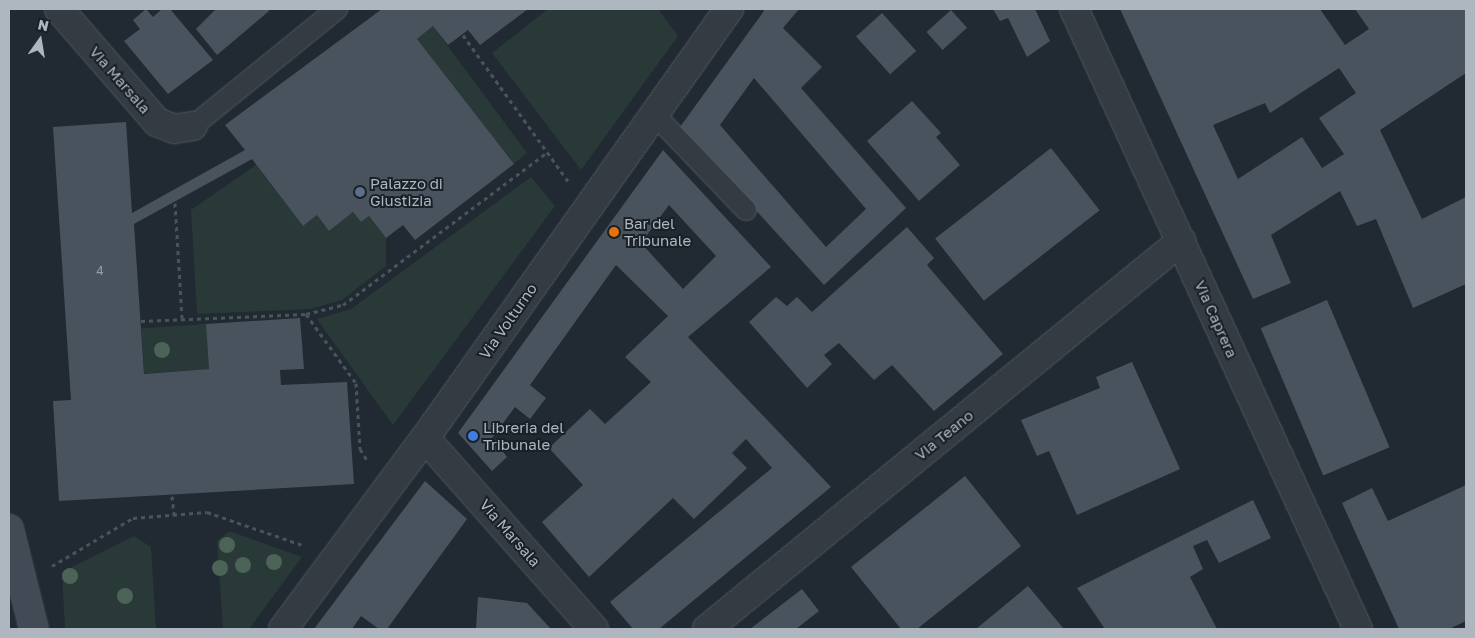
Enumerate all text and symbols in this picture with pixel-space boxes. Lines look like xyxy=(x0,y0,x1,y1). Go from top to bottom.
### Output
north arrow xyxy=(15,15,65,65)
text: N xyxy=(36,15,51,34)
street label: Via Marsala xyxy=(86,43,154,117)
place label: Palazzo di Giustizia xyxy=(370,174,443,209)
marker: Palazzo di Giustizia xyxy=(354,186,366,198)
place label: Bar del Tribunale xyxy=(624,214,691,249)
marker: Bar del Tribunale xyxy=(608,226,620,238)
house number: 4 xyxy=(96,264,104,278)
street label: Via Caprera xyxy=(1191,278,1241,360)
street label: Via Volturno xyxy=(475,280,541,362)
street label: Via Teano xyxy=(911,406,977,464)
place label: Libreria del Tribunale xyxy=(483,418,564,453)
marker: Libreria del Tribunale xyxy=(467,430,479,442)
street label: Via Marsala xyxy=(476,496,544,570)

